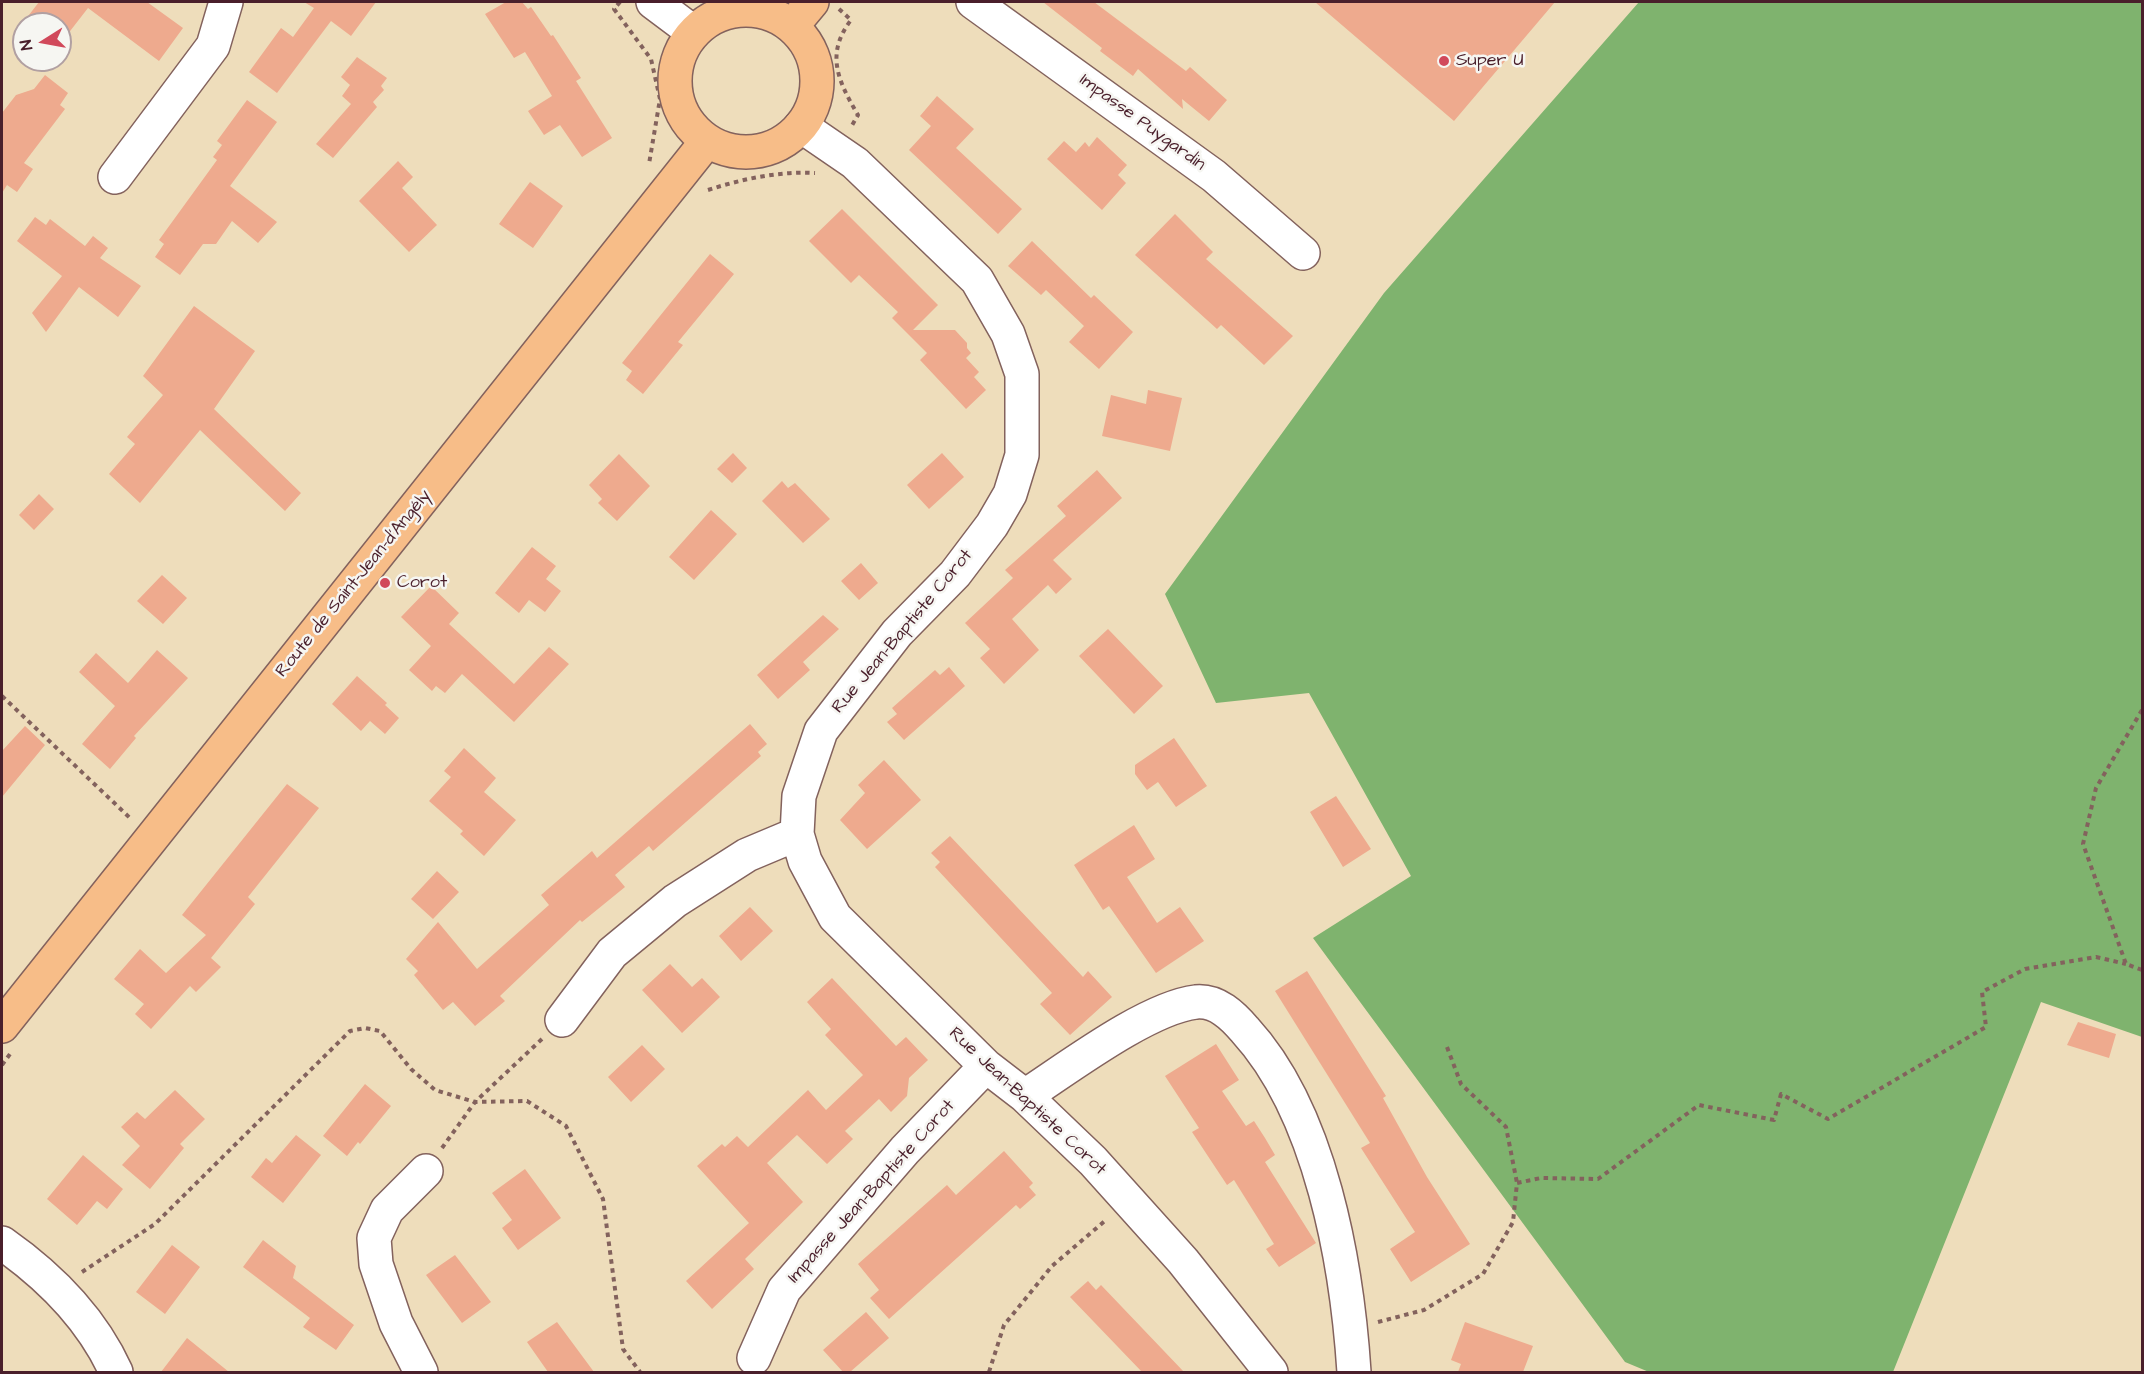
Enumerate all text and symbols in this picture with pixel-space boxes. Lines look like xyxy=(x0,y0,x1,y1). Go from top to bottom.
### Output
north arrow xyxy=(12,12,72,72)
text: N xyxy=(15,38,38,52)
place label: Super U xyxy=(1456,50,1524,72)
marker: Super U xyxy=(1437,54,1451,68)
street label: Impasse Puygardin xyxy=(1075,70,1209,176)
street label: Route de Saint-Jean-d'Angély xyxy=(272,486,436,682)
street label: Rue Jean-Baptiste Corot xyxy=(828,546,978,718)
place label: Corot xyxy=(397,572,447,594)
marker: Corot xyxy=(378,576,392,590)
street label: Rue Jean-Baptiste Corot xyxy=(944,1023,1110,1181)
street label: Impasse Jean-Baptiste Corot xyxy=(784,1096,960,1288)

